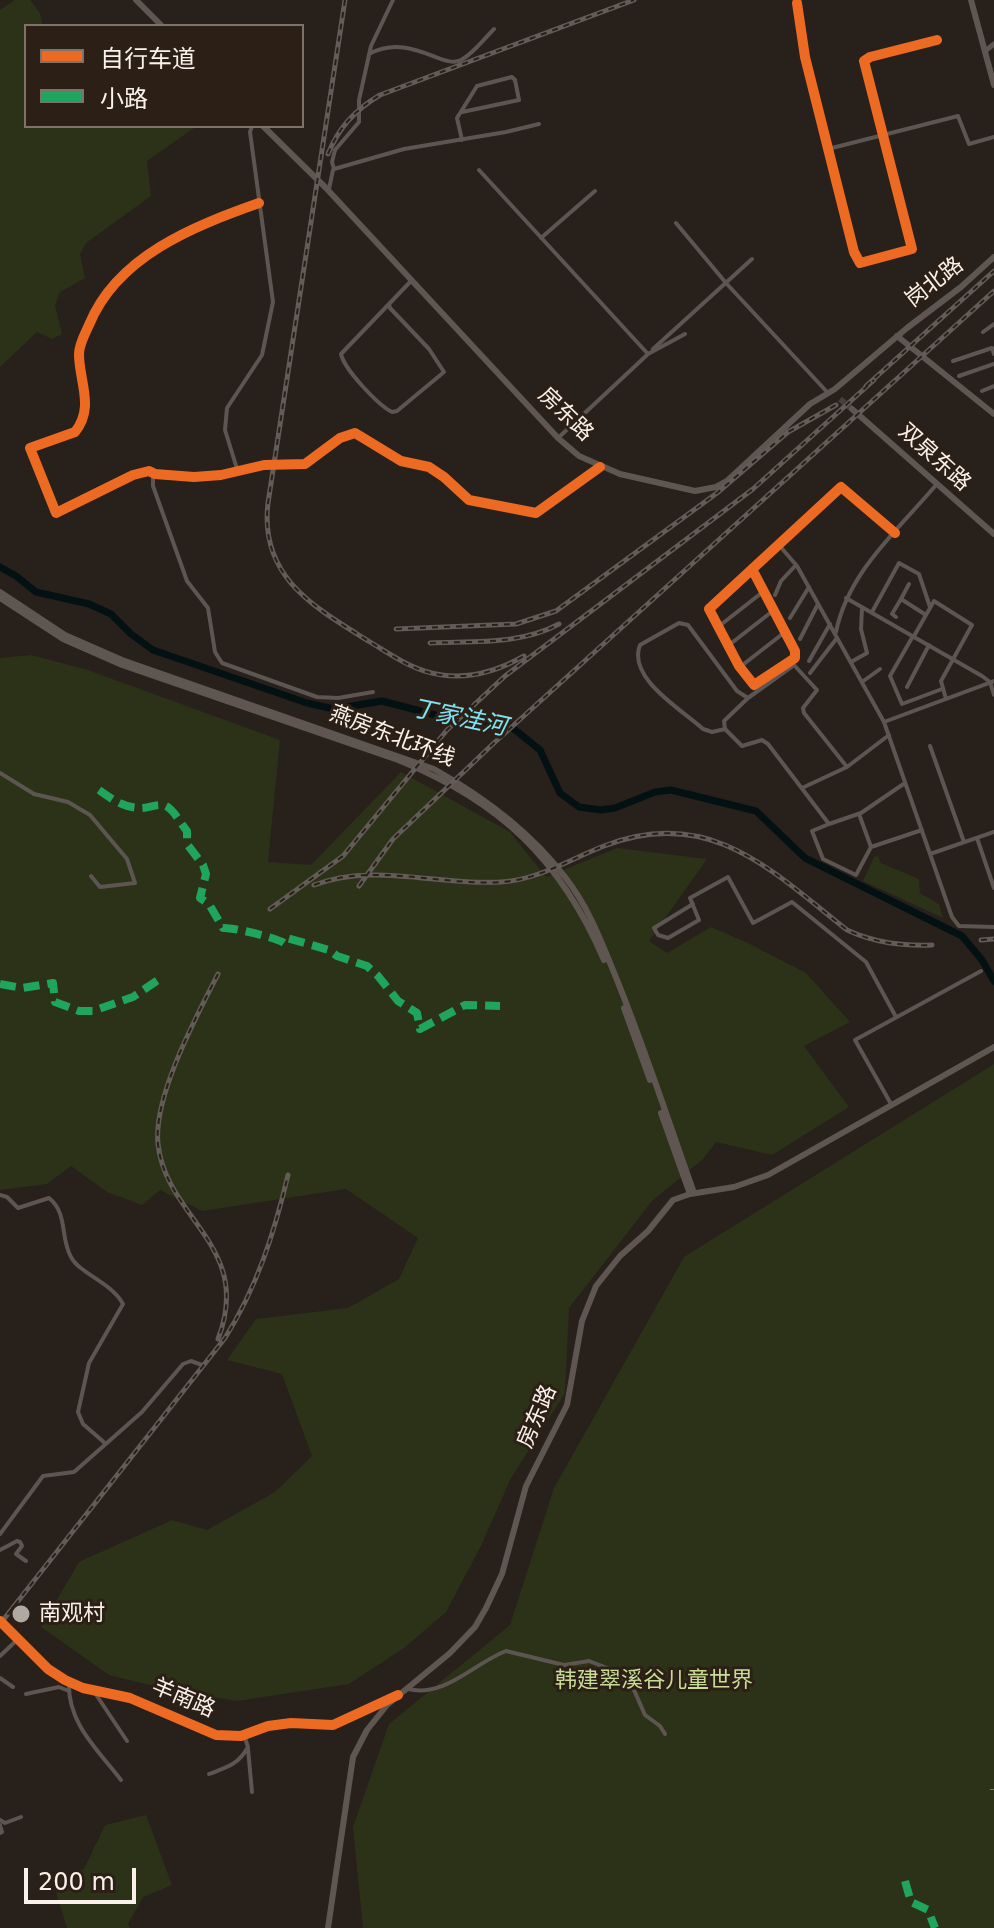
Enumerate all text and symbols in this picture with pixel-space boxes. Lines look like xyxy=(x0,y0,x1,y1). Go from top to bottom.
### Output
legend xyxy=(24,24,304,128)
text: 自行车道 xyxy=(100,45,196,73)
text: 小路 xyxy=(100,85,148,113)
street label: 岗北路 xyxy=(901,252,969,314)
street label: 房东路 xyxy=(532,383,598,447)
street label: 双泉东路 xyxy=(892,419,976,497)
water label: 丁家洼河 xyxy=(409,695,509,743)
street label: 燕房东北环线 xyxy=(326,701,458,773)
street label: 房东路 xyxy=(513,1381,563,1453)
place label: 南观村 xyxy=(39,1601,105,1627)
marker: 南观村 xyxy=(10,1603,32,1625)
park label: 韩建翠溪谷儿童世界 xyxy=(555,1668,753,1694)
street label: 羊南路 xyxy=(147,1674,219,1724)
scale bar xyxy=(28,1852,140,1902)
text: 200 m xyxy=(38,1868,115,1896)

